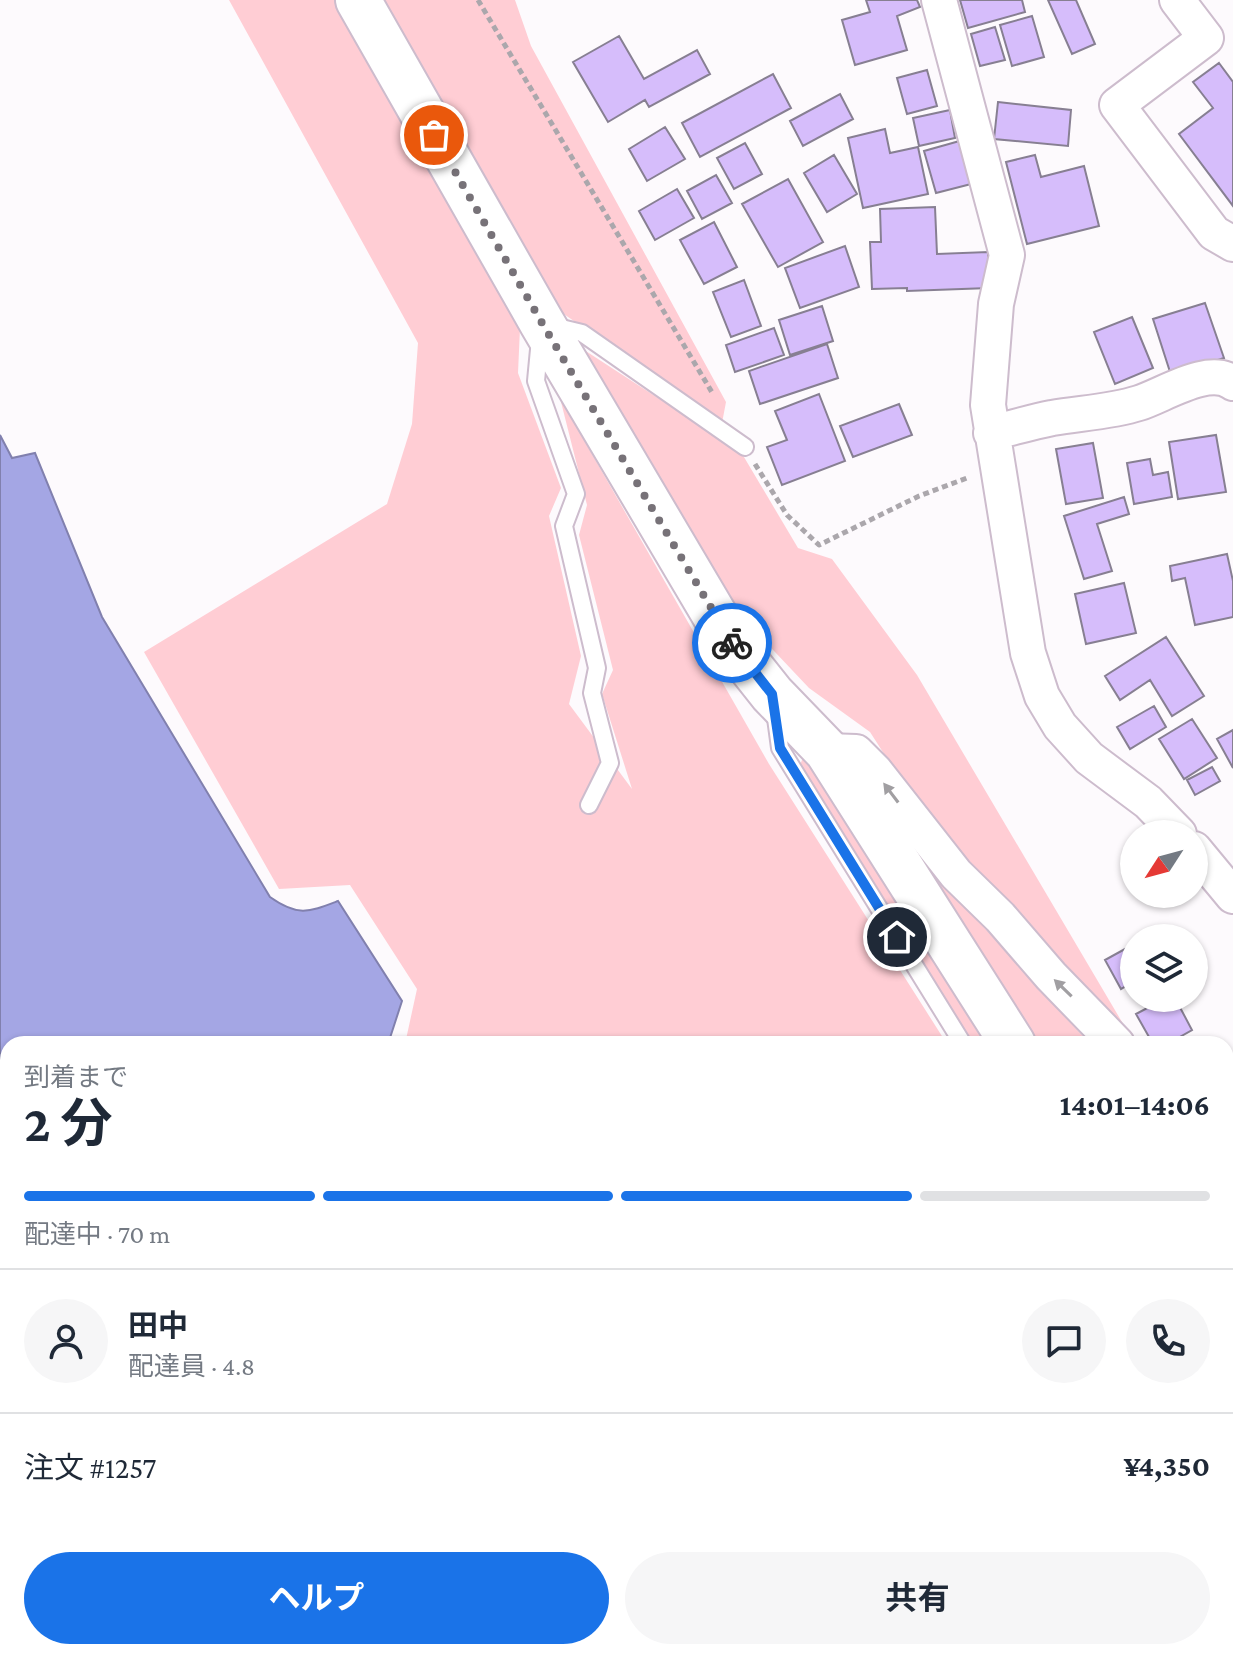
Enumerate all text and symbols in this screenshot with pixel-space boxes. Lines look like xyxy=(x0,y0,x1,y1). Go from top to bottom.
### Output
pin xyxy=(400,101,468,169)
icon: bag xyxy=(412,113,456,157)
courier xyxy=(692,603,772,683)
icon: bike xyxy=(710,621,754,665)
one-way arrow xyxy=(884,783,900,803)
north arrow xyxy=(1120,820,1208,908)
map controls xyxy=(1120,820,1208,1012)
pin xyxy=(863,903,931,971)
icon: home xyxy=(875,915,919,959)
button: layers xyxy=(1120,924,1208,1012)
one-way arrow xyxy=(1054,979,1073,997)
text: 到着まで xyxy=(24,1063,128,1092)
text: 14:01–14:06 xyxy=(1060,1088,1210,1121)
text: 2 分 xyxy=(24,1094,113,1152)
text: 配達中 · 70 m xyxy=(24,1220,170,1249)
button: person xyxy=(24,1299,108,1383)
button: chat xyxy=(1022,1299,1106,1383)
button: phone xyxy=(1126,1299,1210,1383)
text: 田中 xyxy=(128,1309,188,1342)
text: 配達員 · 4.8 xyxy=(128,1352,255,1381)
text: ¥4,350 xyxy=(1124,1449,1210,1482)
text: 注文 #1257 xyxy=(24,1451,156,1484)
button: ヘルプ xyxy=(24,1552,609,1644)
button: 共有 xyxy=(625,1552,1210,1644)

